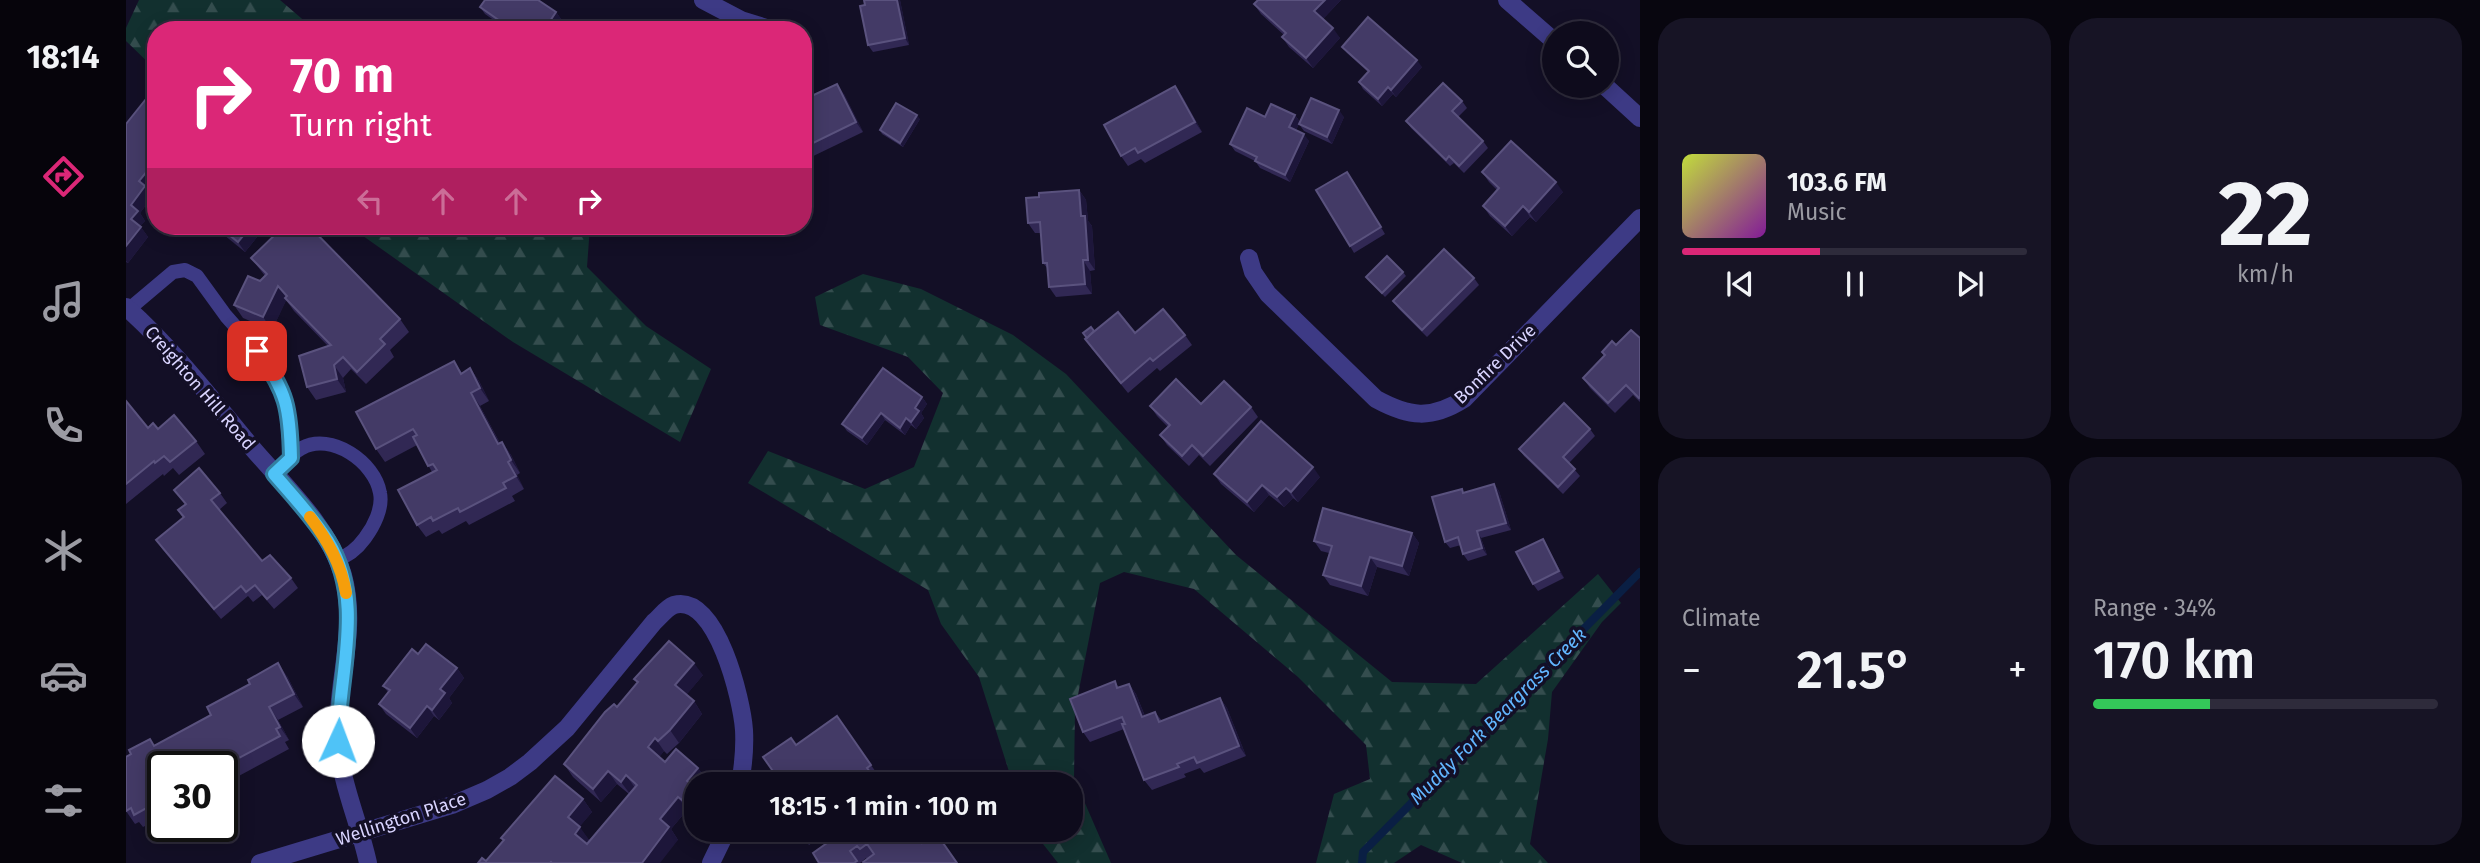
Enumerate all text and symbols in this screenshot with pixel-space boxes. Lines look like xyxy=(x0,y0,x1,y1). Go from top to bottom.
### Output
map controls xyxy=(1542,21,1619,98)
button: search xyxy=(1542,21,1619,98)
text: 18:14 xyxy=(27,38,99,76)
text: 70 m xyxy=(290,46,394,105)
icon: right xyxy=(175,49,266,140)
text: Turn right xyxy=(290,106,432,144)
icon: directions xyxy=(39,152,88,201)
text: 22 xyxy=(2218,160,2313,269)
text: 103.6 FM xyxy=(1787,167,1887,198)
icon: left xyxy=(351,182,389,220)
icon: ahead xyxy=(424,182,462,220)
icon: ahead xyxy=(497,182,535,220)
icon: right xyxy=(570,182,608,220)
text: Music xyxy=(1787,198,1847,226)
text: km/h xyxy=(2237,260,2294,288)
icon: previous xyxy=(1721,265,1759,303)
icon: pause xyxy=(1836,265,1874,303)
icon: next xyxy=(1951,265,1989,303)
icon: music xyxy=(39,277,88,326)
street label: Bonfire Drive xyxy=(1449,319,1541,409)
street label: Creighton Hill Road xyxy=(140,321,260,455)
pin xyxy=(227,321,287,381)
icon: arrive xyxy=(238,332,276,370)
icon: phone xyxy=(39,401,88,450)
icon: climate xyxy=(39,526,88,575)
text: Range · 34% xyxy=(2093,594,2216,622)
text: Climate xyxy=(1682,604,1761,632)
water label: Muddy Fork Beargrass Creek xyxy=(1405,623,1591,809)
text: 170 km xyxy=(2093,629,2255,692)
text: 21.5° xyxy=(1796,639,1913,702)
text: − xyxy=(1682,647,1701,693)
text: + xyxy=(2008,647,2027,693)
icon: car xyxy=(39,651,88,700)
position arrow xyxy=(301,704,375,778)
speed limit sign: 30 xyxy=(147,751,238,842)
icon: filters xyxy=(39,776,88,825)
street label: Wellington Place xyxy=(333,788,469,850)
text: 18:15 · 1 min · 100 m xyxy=(769,791,998,822)

